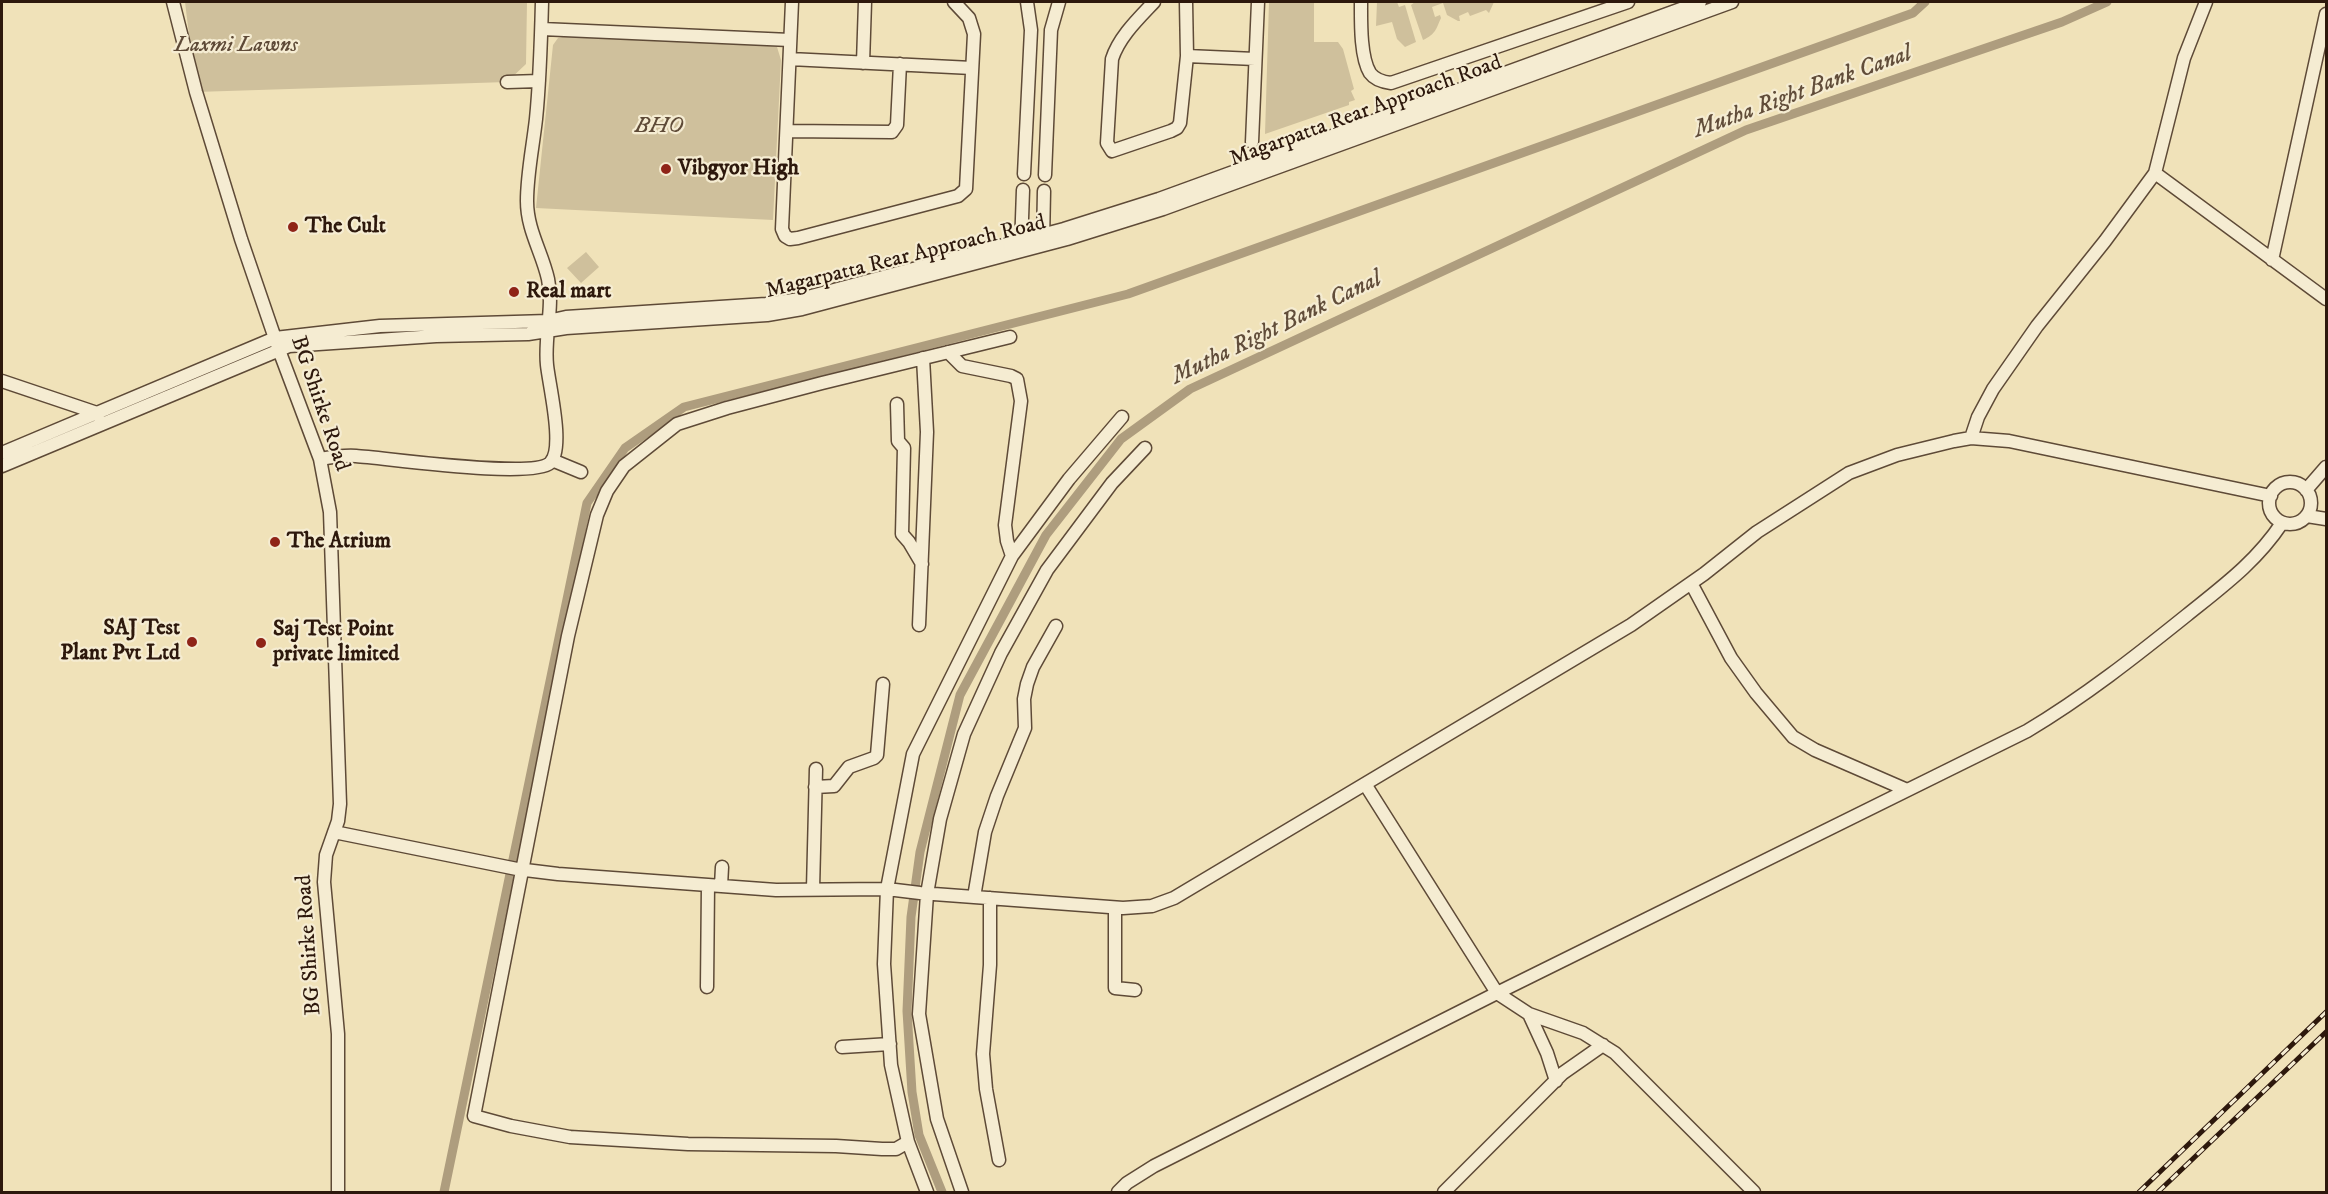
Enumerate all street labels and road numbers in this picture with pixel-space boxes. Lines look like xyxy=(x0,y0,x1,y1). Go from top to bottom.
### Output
street label: Magarpatta Rear Approach Road xyxy=(1226,50,1506,174)
street label: Magarpatta Rear Approach Road xyxy=(763,210,1049,306)
street label: BG Shirke Road xyxy=(284,333,354,475)
street label: BG Shirke Road xyxy=(292,874,328,1016)

